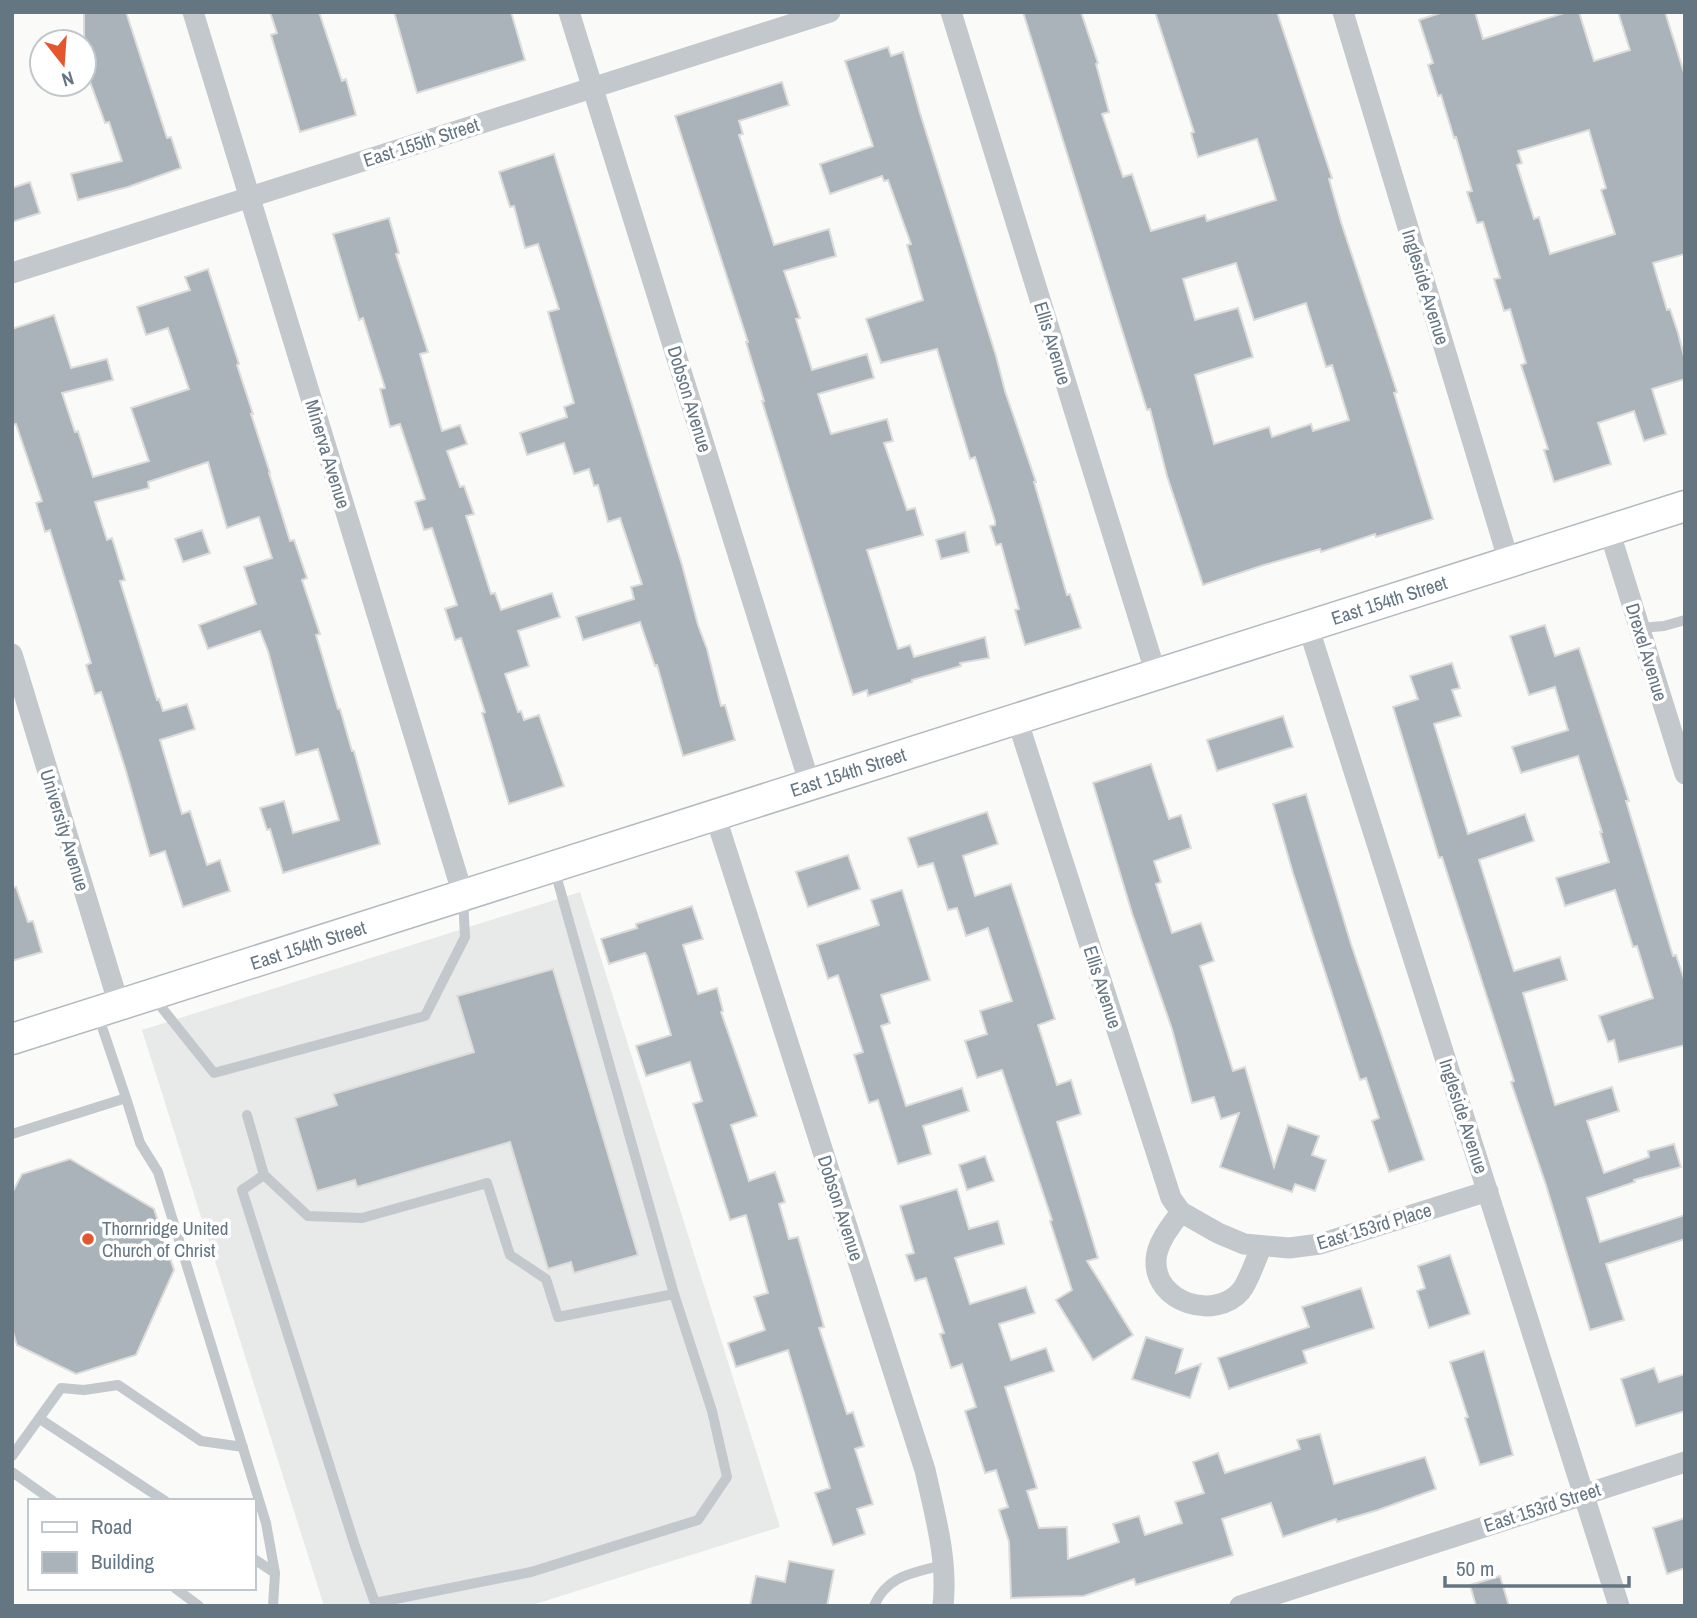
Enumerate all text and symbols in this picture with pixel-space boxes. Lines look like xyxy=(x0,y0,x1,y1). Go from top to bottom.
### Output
north arrow xyxy=(28,28,98,98)
text: N xyxy=(59,65,77,93)
street label: East 155th Street xyxy=(360,111,483,173)
street label: Ingleside Avenue xyxy=(1396,226,1456,348)
street label: Ellis Avenue xyxy=(1028,298,1078,388)
street label: Dobson Avenue xyxy=(662,343,718,455)
street label: Minerva Avenue xyxy=(299,396,357,512)
street label: East 154th Street xyxy=(1328,569,1451,631)
street label: Drexel Avenue xyxy=(1620,600,1674,704)
street label: East 154th Street xyxy=(787,741,910,803)
street label: University Avenue xyxy=(34,766,96,894)
street label: East 154th Street xyxy=(247,914,370,976)
street label: Ellis Avenue xyxy=(1077,942,1129,1032)
street label: Ingleside Avenue xyxy=(1433,1055,1495,1177)
street label: Dobson Avenue xyxy=(812,1152,870,1264)
street label: East 153rd Place xyxy=(1313,1196,1435,1256)
place label: Thornridge United Church of Christ xyxy=(102,1215,228,1263)
marker: Thornridge United Church of Christ xyxy=(80,1231,96,1247)
street label: East 153rd Street xyxy=(1480,1476,1604,1538)
legend xyxy=(28,1499,256,1590)
text: Road xyxy=(91,1512,132,1541)
scale bar xyxy=(1445,1544,1629,1588)
text: Building xyxy=(91,1547,155,1576)
text: 50 m xyxy=(1456,1554,1494,1583)

